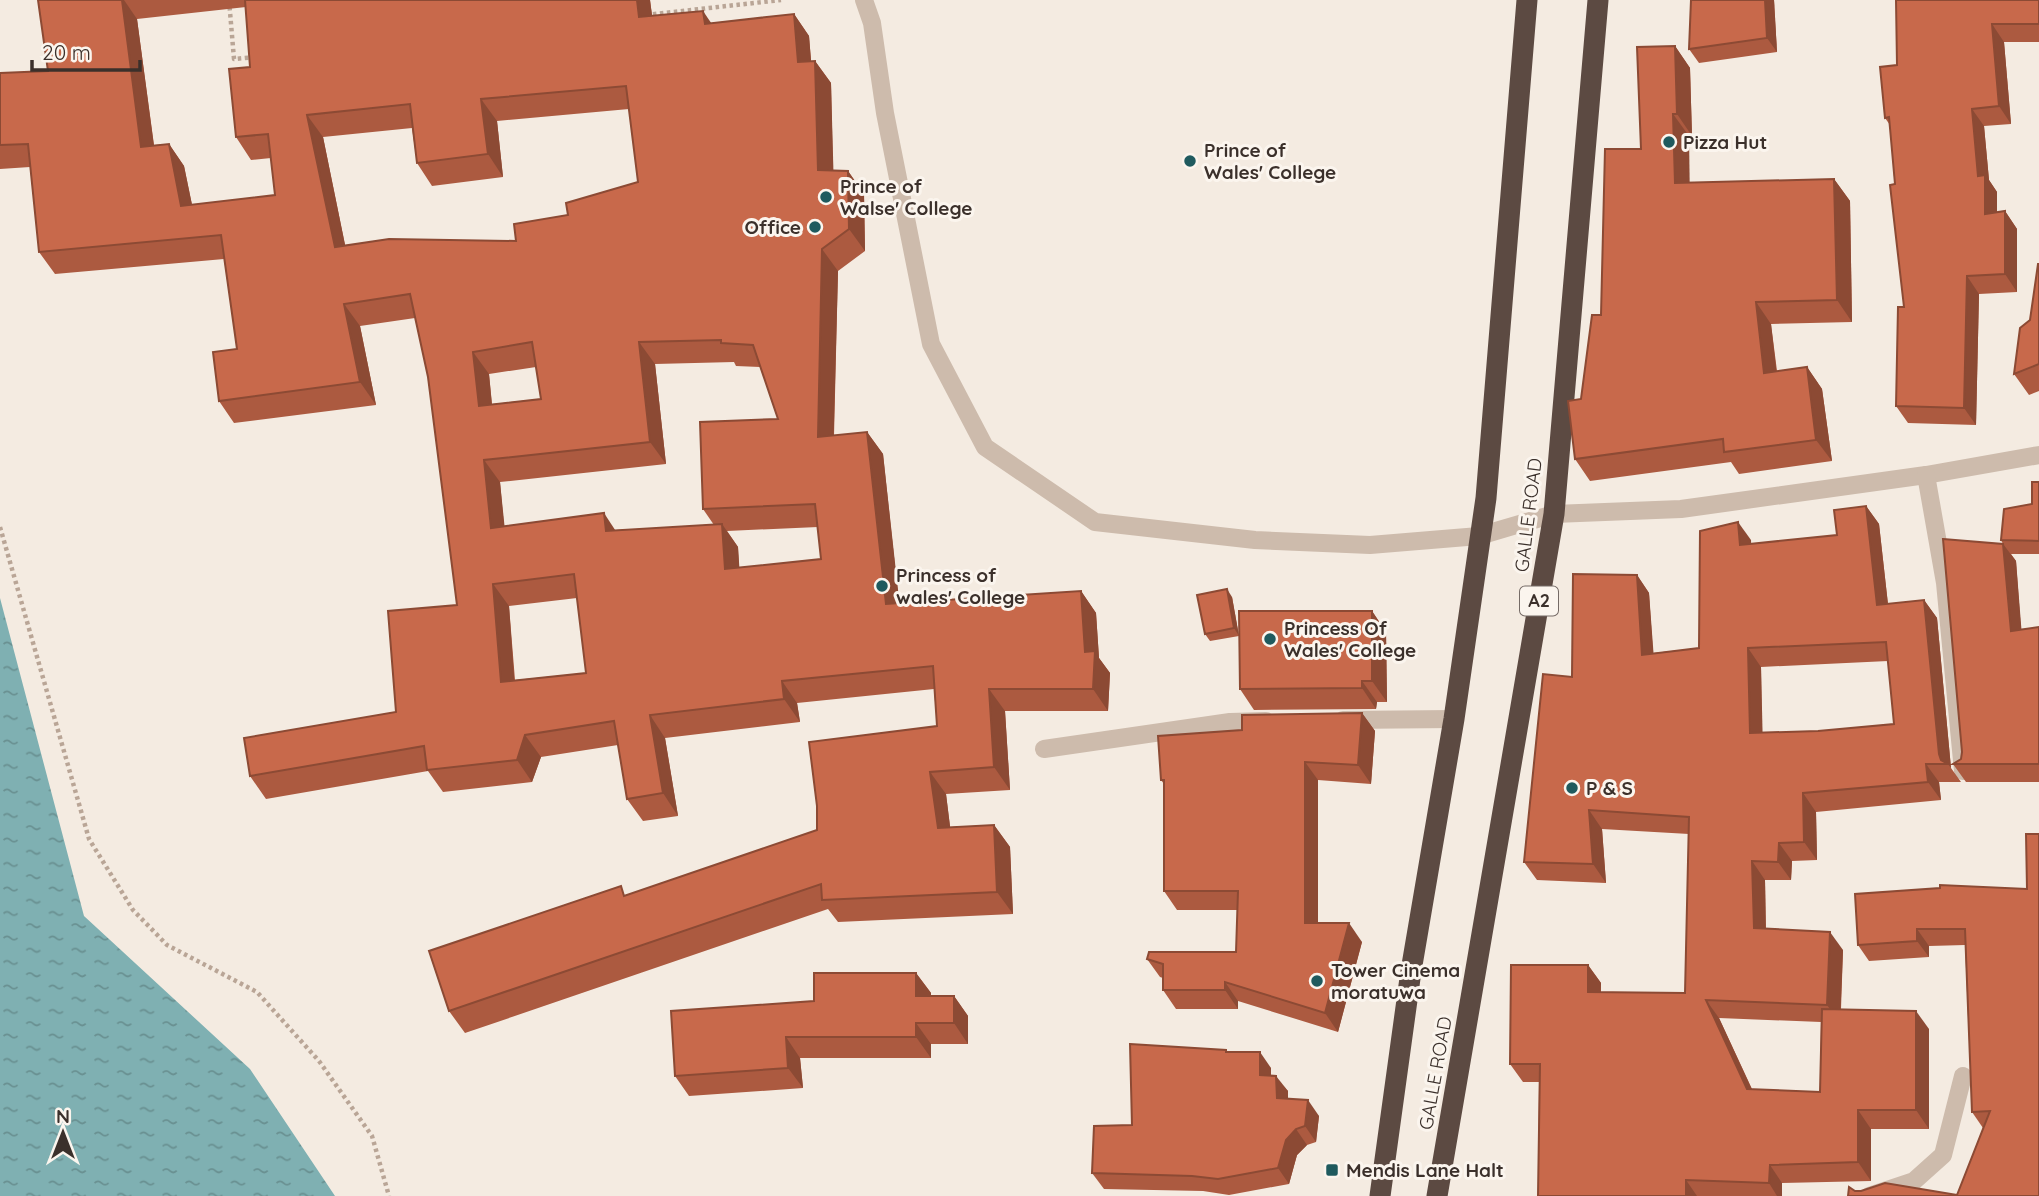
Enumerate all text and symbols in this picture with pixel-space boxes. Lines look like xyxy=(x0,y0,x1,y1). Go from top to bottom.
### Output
scale bar xyxy=(32,28,140,72)
text: 20 m xyxy=(42,39,91,65)
place label: Pizza Hut xyxy=(1683,130,1767,154)
marker: Pizza Hut xyxy=(1661,134,1677,150)
place label: Prince of Wales' College xyxy=(1204,138,1336,184)
marker: Prince of Wales' College xyxy=(1182,153,1198,169)
place label: Prince of Walse' College xyxy=(840,174,972,220)
marker: Prince of Walse' College xyxy=(818,189,834,205)
place label: Office xyxy=(744,215,801,239)
marker: Office xyxy=(807,219,823,235)
street label: GALLE ROAD xyxy=(1509,457,1547,573)
place label: Princess of wales' College xyxy=(896,563,1025,609)
marker: Princess of wales' College xyxy=(874,578,890,594)
road number: A2 xyxy=(1520,586,1558,616)
place label: Princess Of Wales' College xyxy=(1284,616,1416,662)
marker: Princess Of Wales' College xyxy=(1262,631,1278,647)
place label: P & S xyxy=(1586,776,1633,800)
marker: P & S xyxy=(1564,780,1580,796)
place label: Tower Cinema moratuwa xyxy=(1331,958,1460,1004)
marker: Tower Cinema moratuwa xyxy=(1309,973,1325,989)
street label: GALLE ROAD xyxy=(1413,1014,1457,1132)
north arrow xyxy=(28,1098,98,1168)
text: N xyxy=(56,1104,70,1128)
place label: Mendis Lane Halt xyxy=(1346,1158,1504,1182)
marker: Mendis Lane Halt xyxy=(1324,1162,1340,1178)

